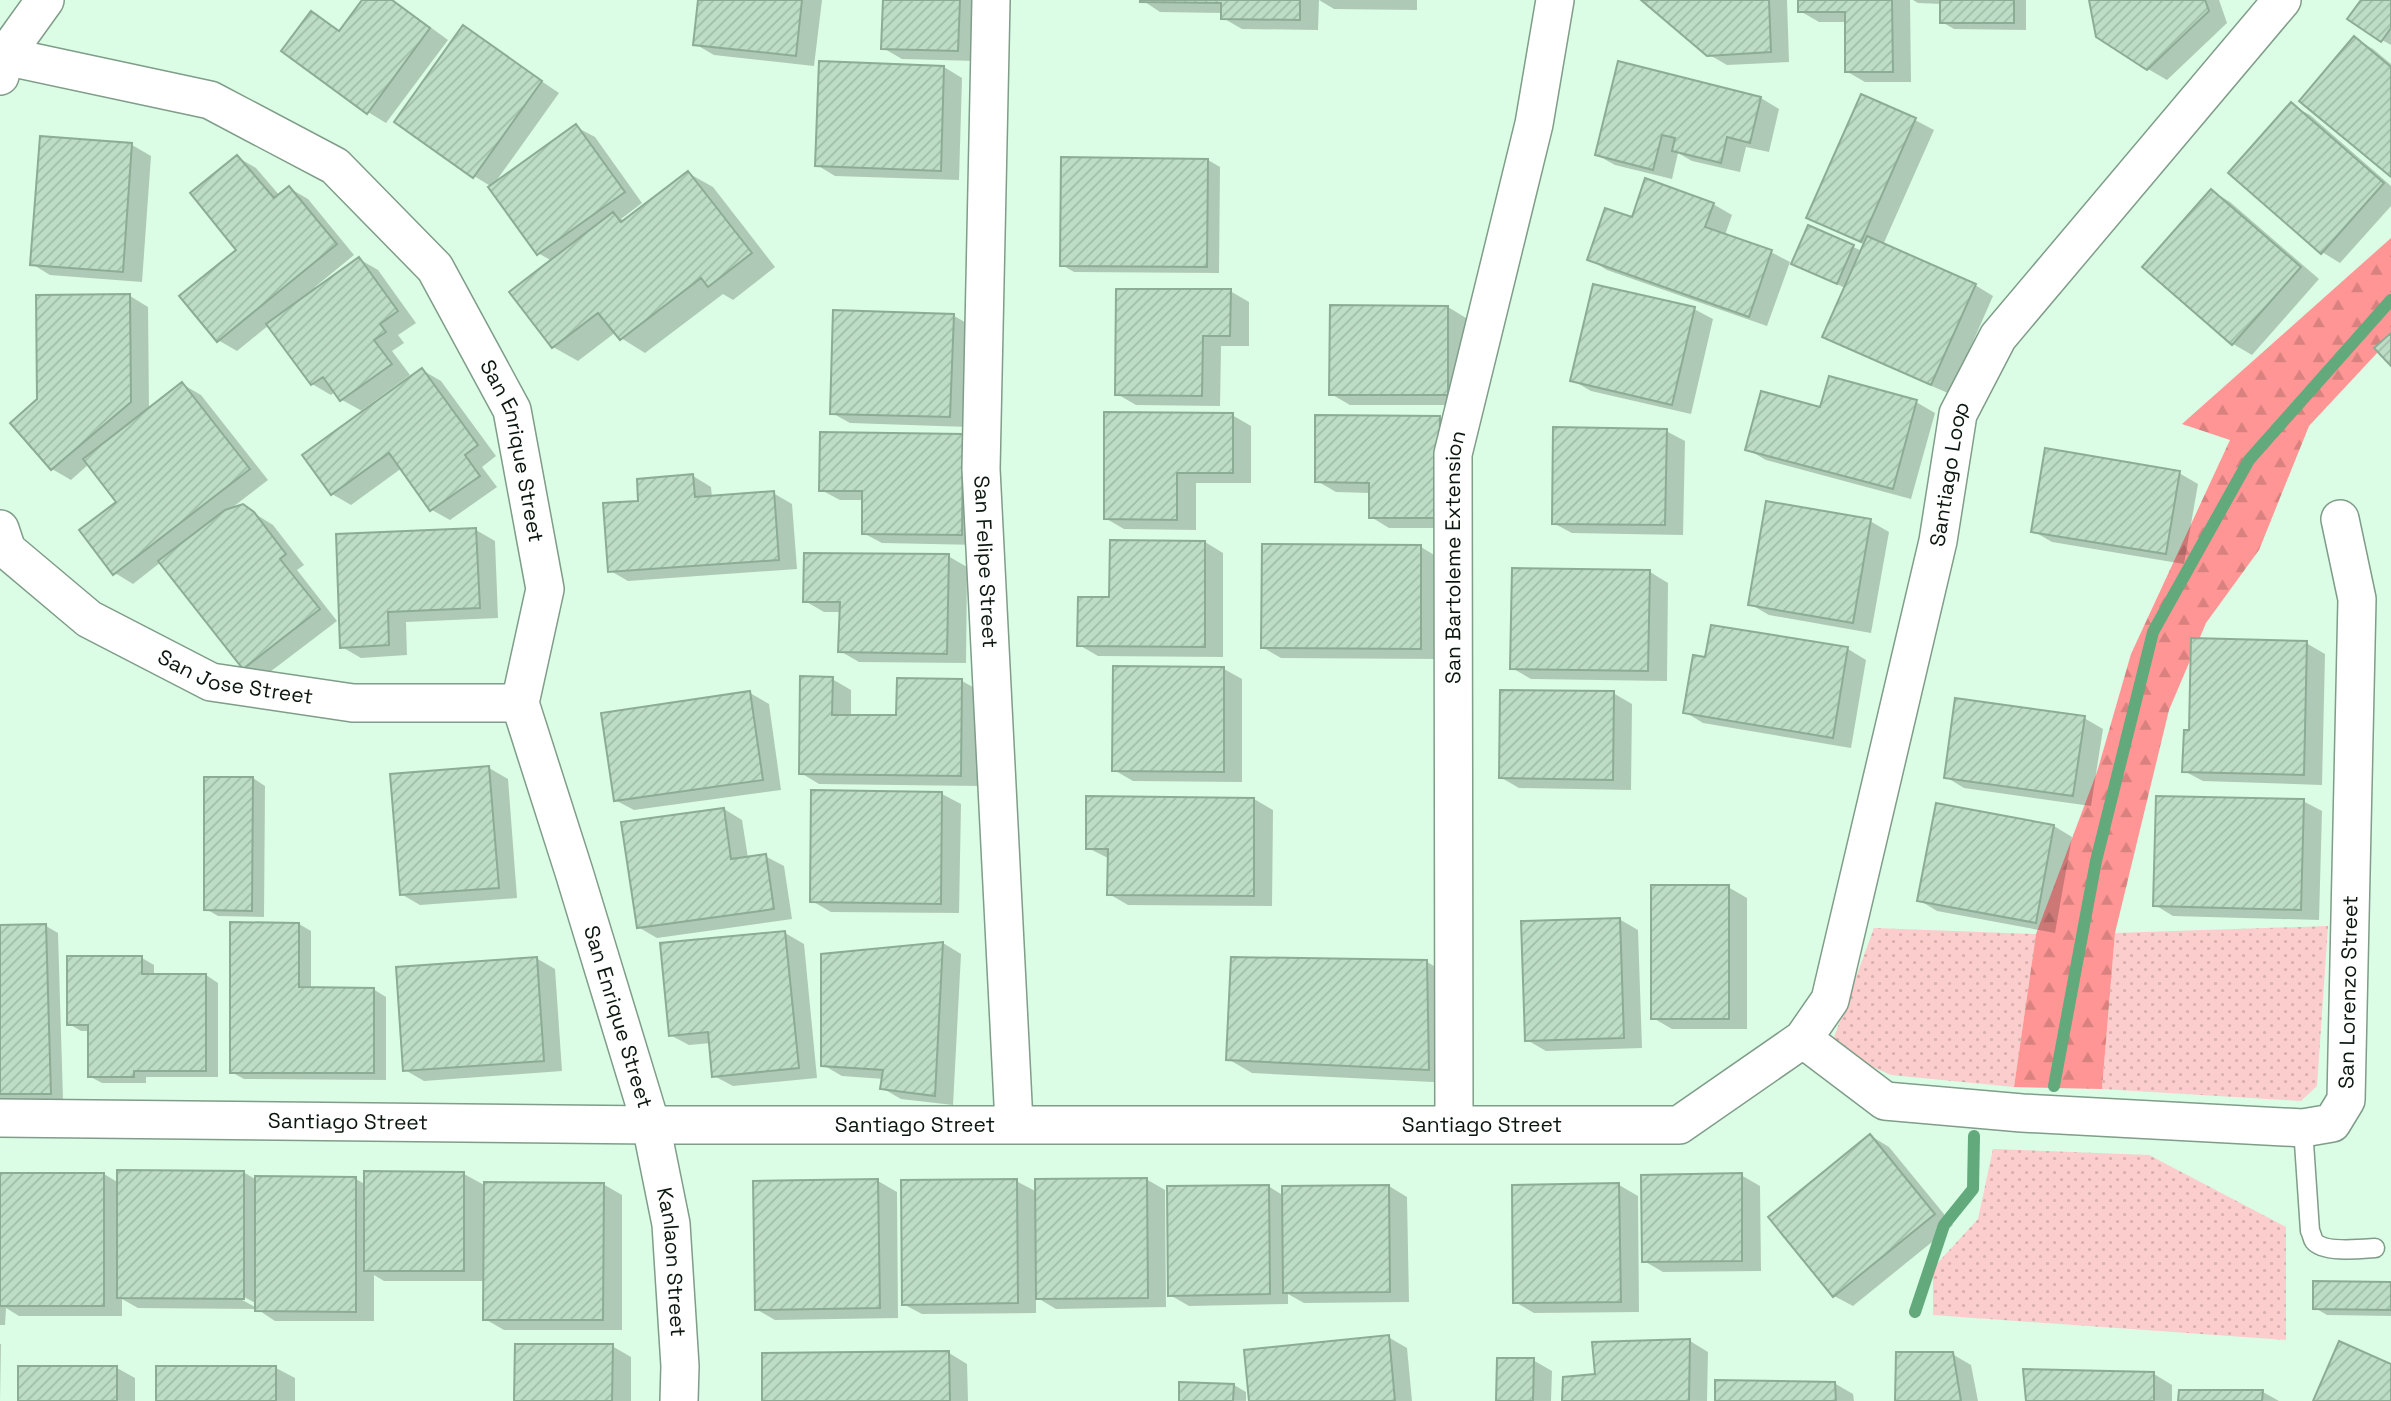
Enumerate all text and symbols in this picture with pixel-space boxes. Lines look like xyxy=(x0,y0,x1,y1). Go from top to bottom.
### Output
street label: San Enrique Street xyxy=(474,355,550,544)
street label: Santiago Loop xyxy=(1923,396,1976,548)
street label: San Bartoleme Extension xyxy=(1439,427,1471,684)
street label: San Felipe Street xyxy=(968,475,1004,649)
street label: San Jose Street xyxy=(153,643,315,710)
street label: San Lorenzo Street xyxy=(2332,895,2363,1089)
street label: San Enrique Street xyxy=(578,922,659,1111)
street label: Santiago Street xyxy=(268,1107,428,1136)
street label: Santiago Street xyxy=(835,1111,995,1138)
street label: Santiago Street xyxy=(1402,1111,1562,1138)
street label: Kanlaon Street xyxy=(651,1185,692,1338)

